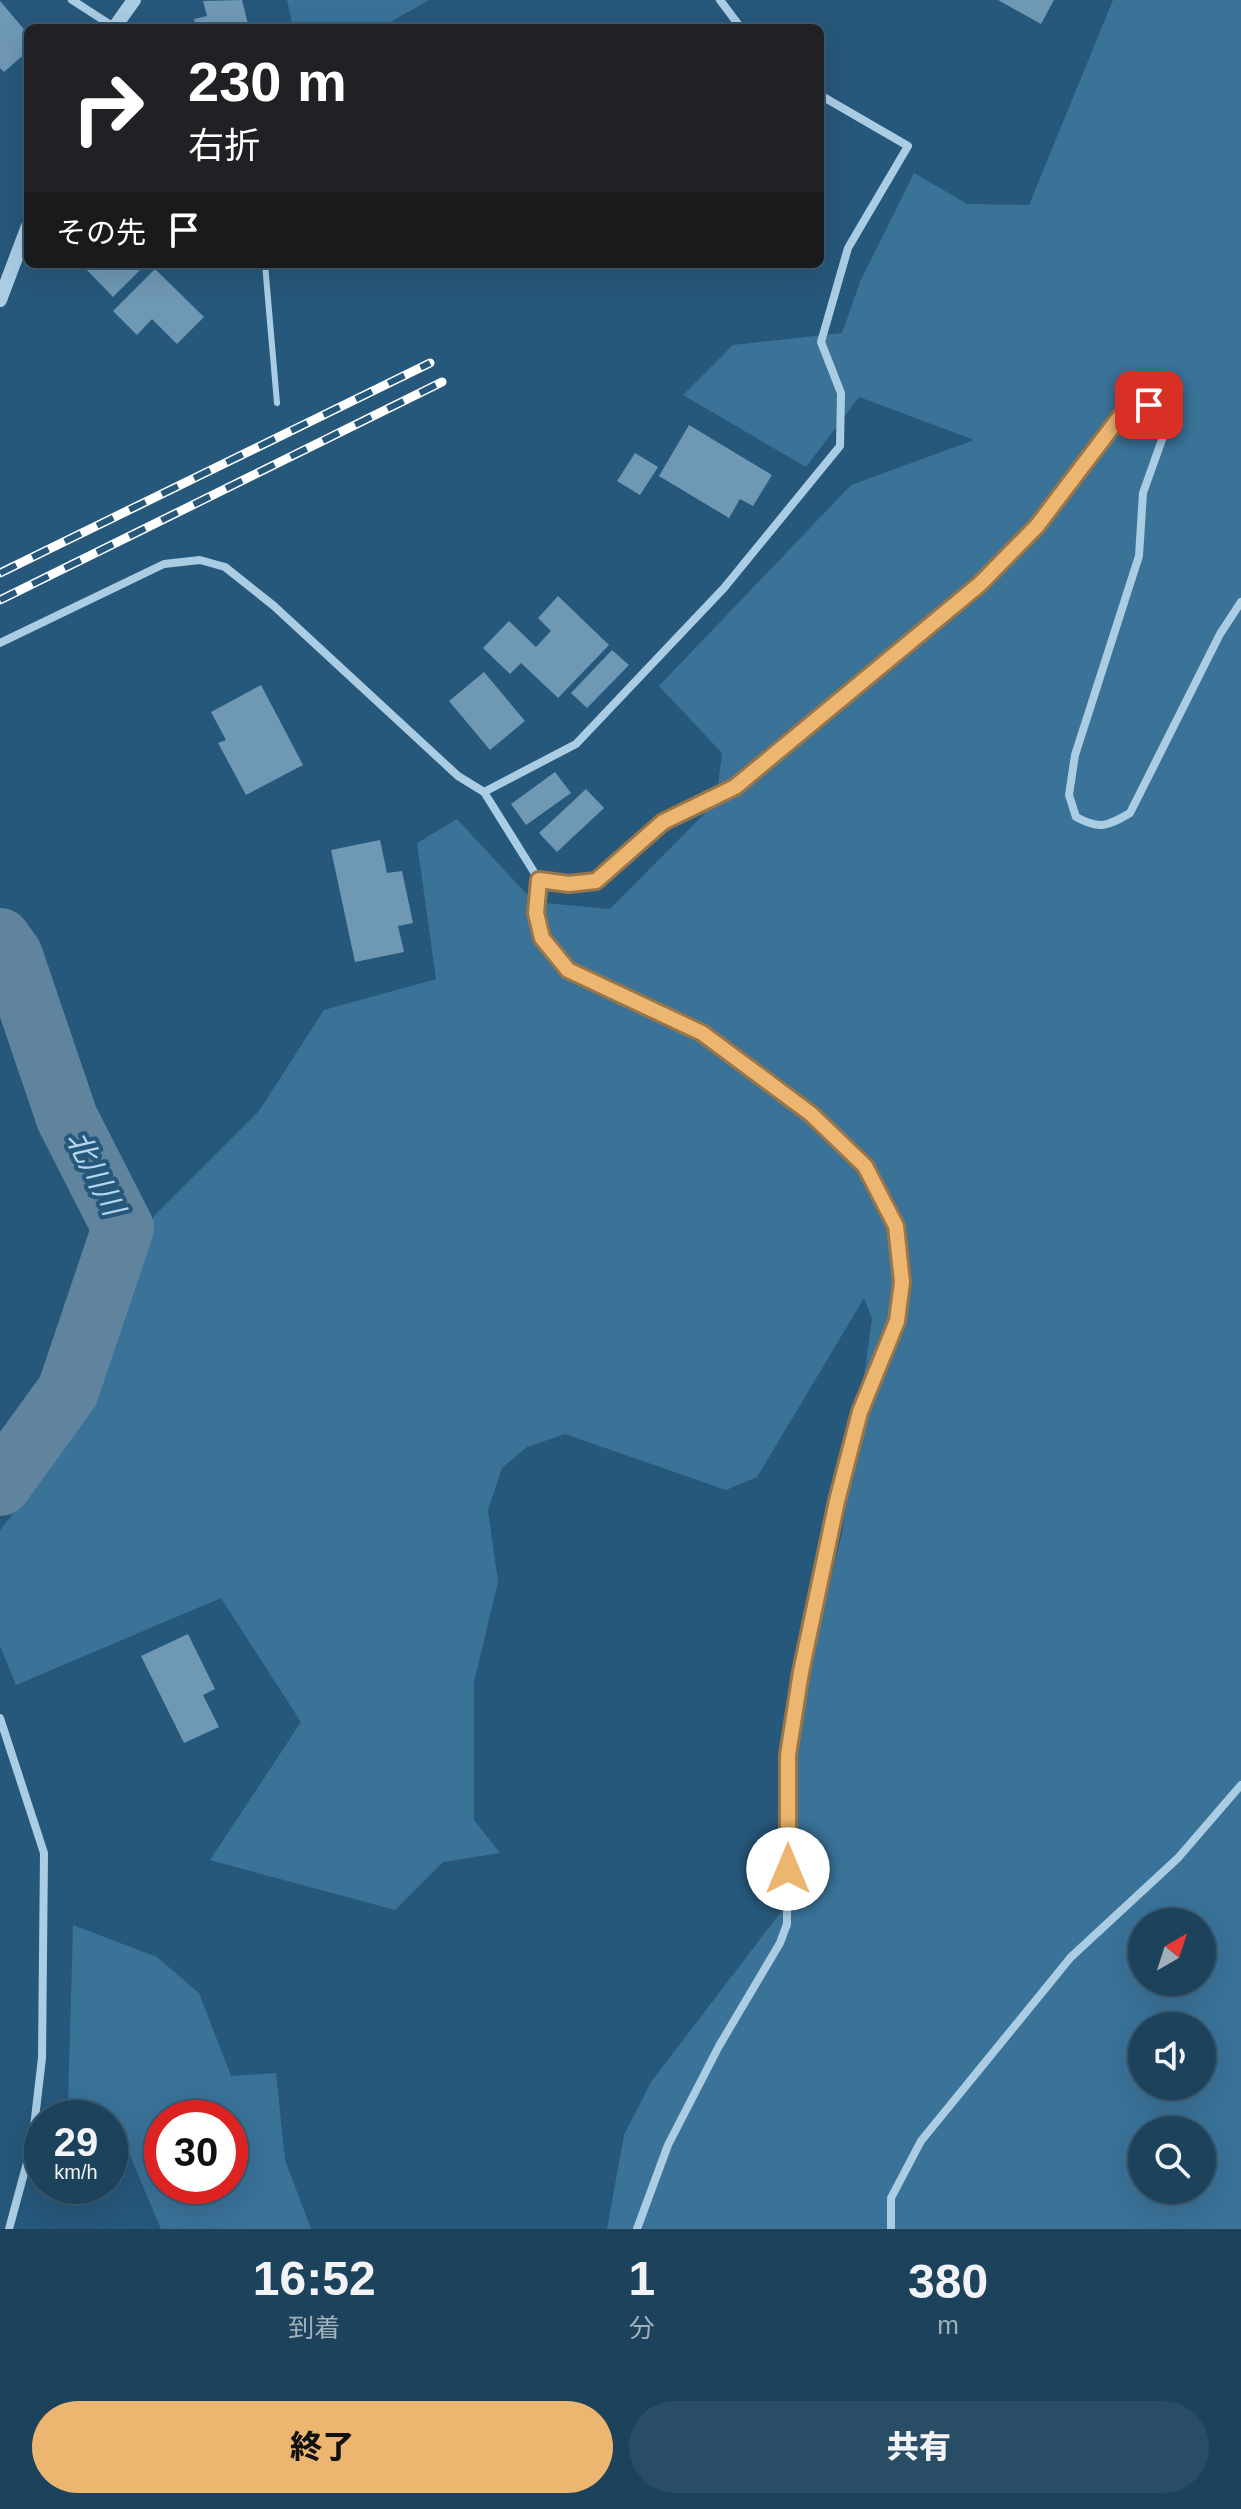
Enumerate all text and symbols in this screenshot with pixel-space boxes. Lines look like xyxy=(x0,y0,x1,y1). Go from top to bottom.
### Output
text: 230 m xyxy=(188,50,347,113)
icon: right xyxy=(56,56,160,160)
text: 右折 xyxy=(188,125,260,166)
icon: arrive xyxy=(162,208,206,252)
text: その先 xyxy=(56,216,146,249)
pin xyxy=(1115,371,1183,439)
icon: arrive xyxy=(1127,383,1171,427)
water label: 北川川 xyxy=(60,1125,132,1223)
position arrow xyxy=(746,1827,830,1911)
north arrow xyxy=(1128,1908,1216,1996)
map controls xyxy=(1128,1908,1216,2204)
button: sound xyxy=(1128,2012,1216,2100)
speed limit sign: 30 xyxy=(144,2100,248,2204)
button: search xyxy=(1128,2116,1216,2204)
text: 29 xyxy=(54,2120,98,2164)
text: km/h xyxy=(54,2161,98,2183)
text: 16:52 xyxy=(253,2252,376,2305)
text: 1 xyxy=(628,2252,655,2305)
text: 380 xyxy=(908,2255,988,2308)
text: m xyxy=(937,2310,959,2340)
text: 到着 xyxy=(288,2313,340,2343)
text: 分 xyxy=(629,2313,655,2343)
button: 終了 xyxy=(32,2401,613,2493)
button: 共有 xyxy=(629,2401,1209,2493)

